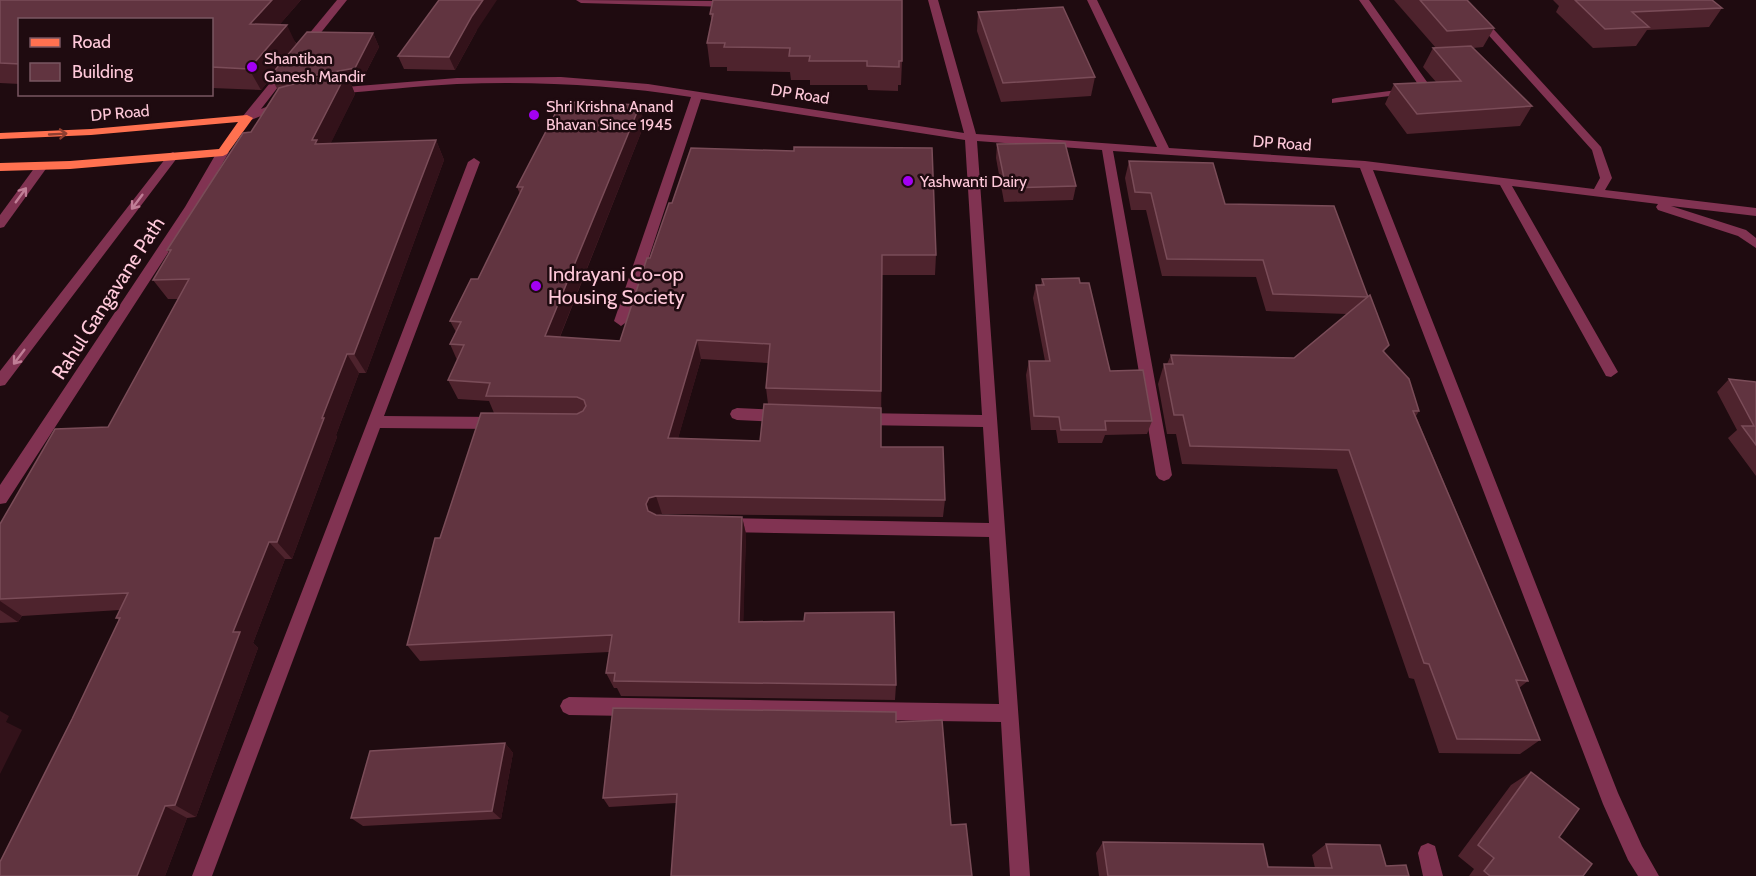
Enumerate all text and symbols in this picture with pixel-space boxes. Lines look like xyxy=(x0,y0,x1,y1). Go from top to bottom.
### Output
legend xyxy=(18,18,213,96)
text: Road xyxy=(72,31,111,53)
place label: Shantiban Ganesh Mandir xyxy=(264,49,366,86)
marker: Shantiban Ganesh Mandir xyxy=(245,60,259,74)
text: Building xyxy=(72,61,134,83)
street label: DP Road xyxy=(769,80,831,108)
place label: Shri Krishna Anand Bhavan Since 1945 xyxy=(546,97,673,134)
street label: DP Road xyxy=(90,101,150,125)
marker: Shri Krishna Anand Bhavan Since 1945 xyxy=(527,108,541,122)
one-way arrow xyxy=(48,128,68,139)
street label: DP Road xyxy=(1252,131,1312,155)
place label: Yashwanti Dairy xyxy=(919,172,1027,191)
marker: Yashwanti Dairy xyxy=(901,174,915,188)
one-way arrow xyxy=(15,187,27,203)
one-way arrow xyxy=(131,194,144,210)
street label: Rahul Gangavane Path xyxy=(46,212,170,384)
place label: Indrayani Co-op Housing Society xyxy=(548,262,685,309)
marker: Indrayani Co-op Housing Society xyxy=(529,279,543,293)
one-way arrow xyxy=(12,349,25,365)

